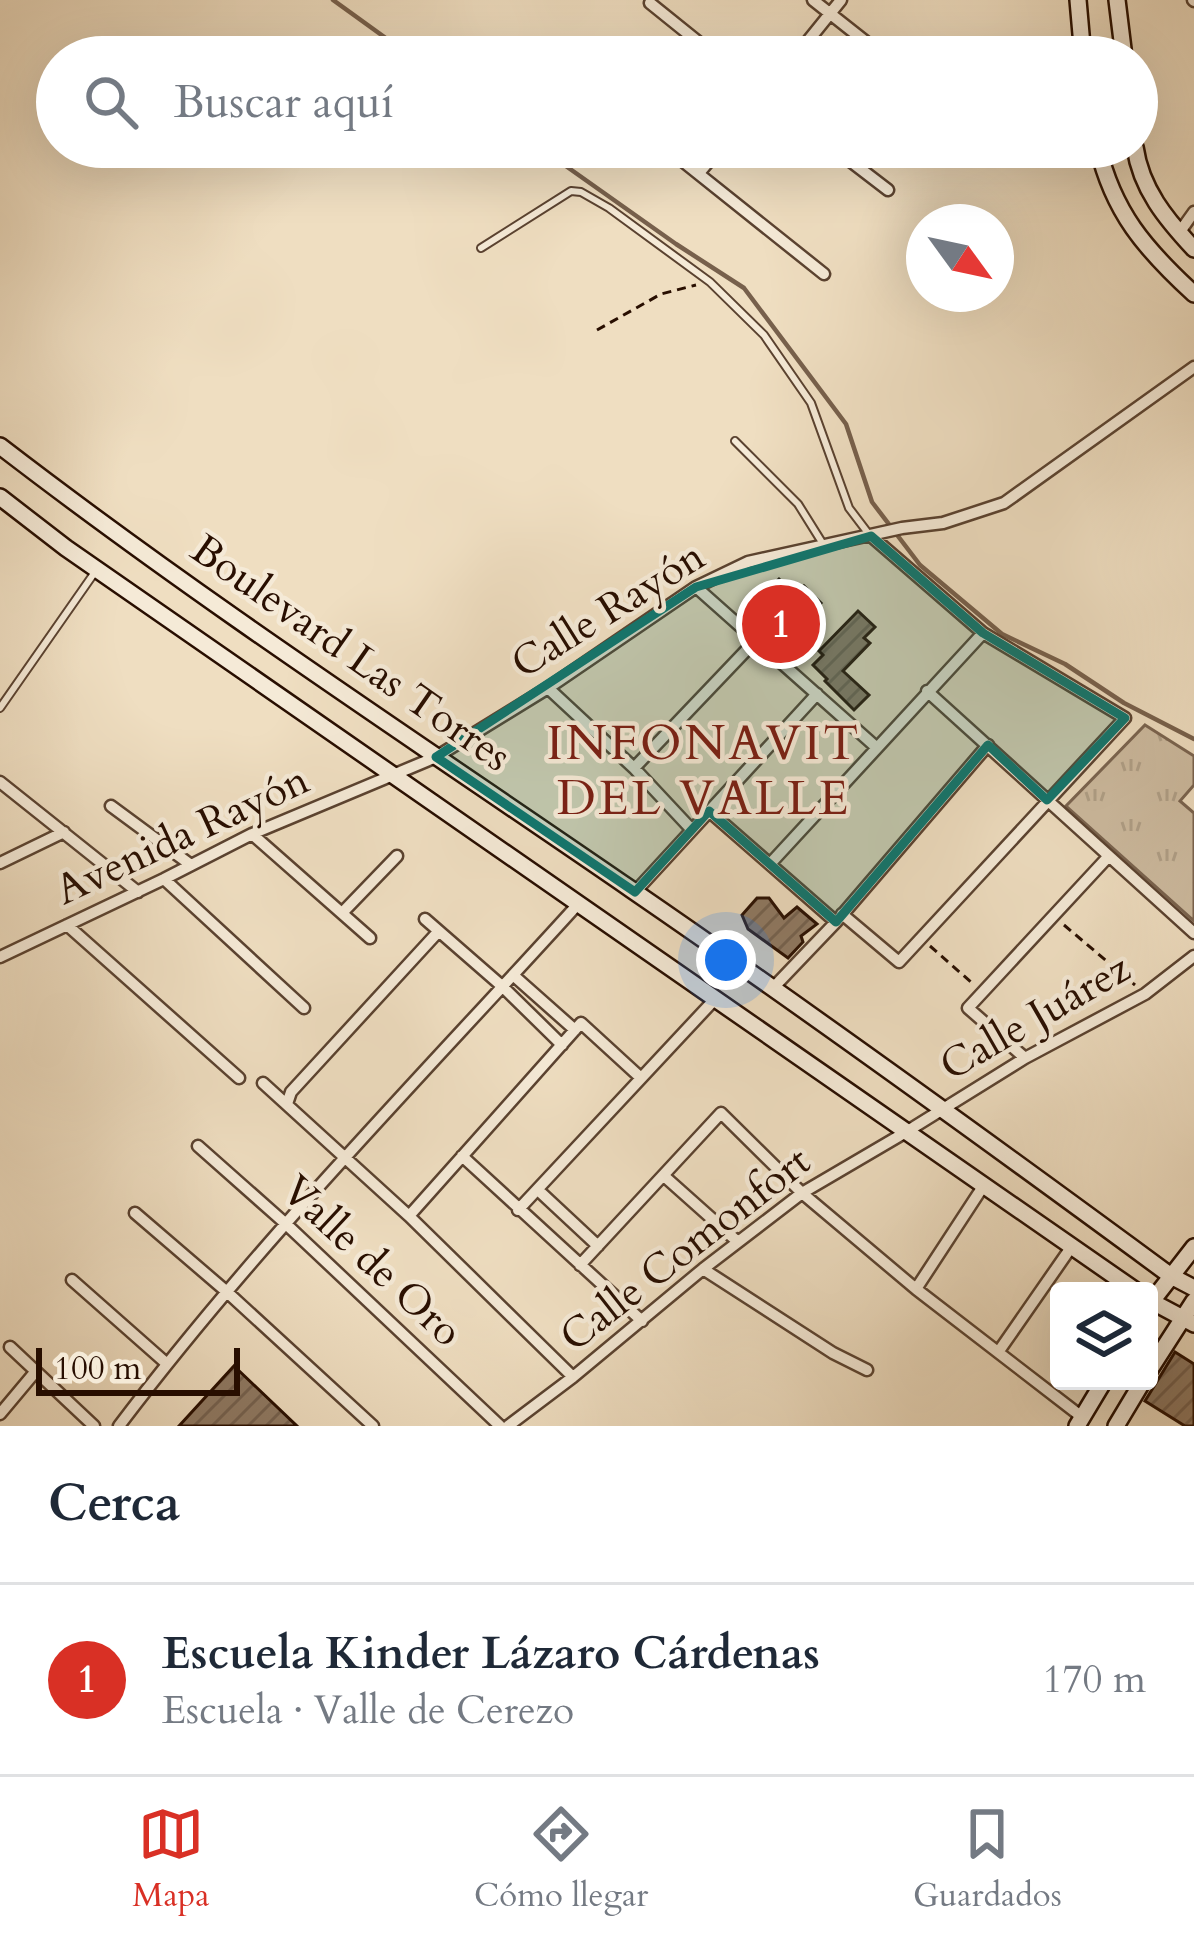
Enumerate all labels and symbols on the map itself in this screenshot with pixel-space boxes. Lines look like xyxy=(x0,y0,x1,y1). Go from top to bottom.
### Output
north arrow xyxy=(906,204,1014,312)
street label: Boulevard Las Torres xyxy=(180,521,522,785)
street label: Calle Rayón xyxy=(500,528,716,692)
pin: 1 xyxy=(742,579,820,669)
district label: INFONAVIT DEL VALLE xyxy=(546,711,862,831)
street label: Avenida Rayón xyxy=(46,751,318,919)
your location xyxy=(696,930,756,990)
street label: Calle Juárez xyxy=(930,940,1141,1094)
street label: Calle Comonfort xyxy=(548,1133,822,1365)
street label: Valle de Oro xyxy=(269,1162,475,1360)
scale bar xyxy=(36,1342,240,1395)

